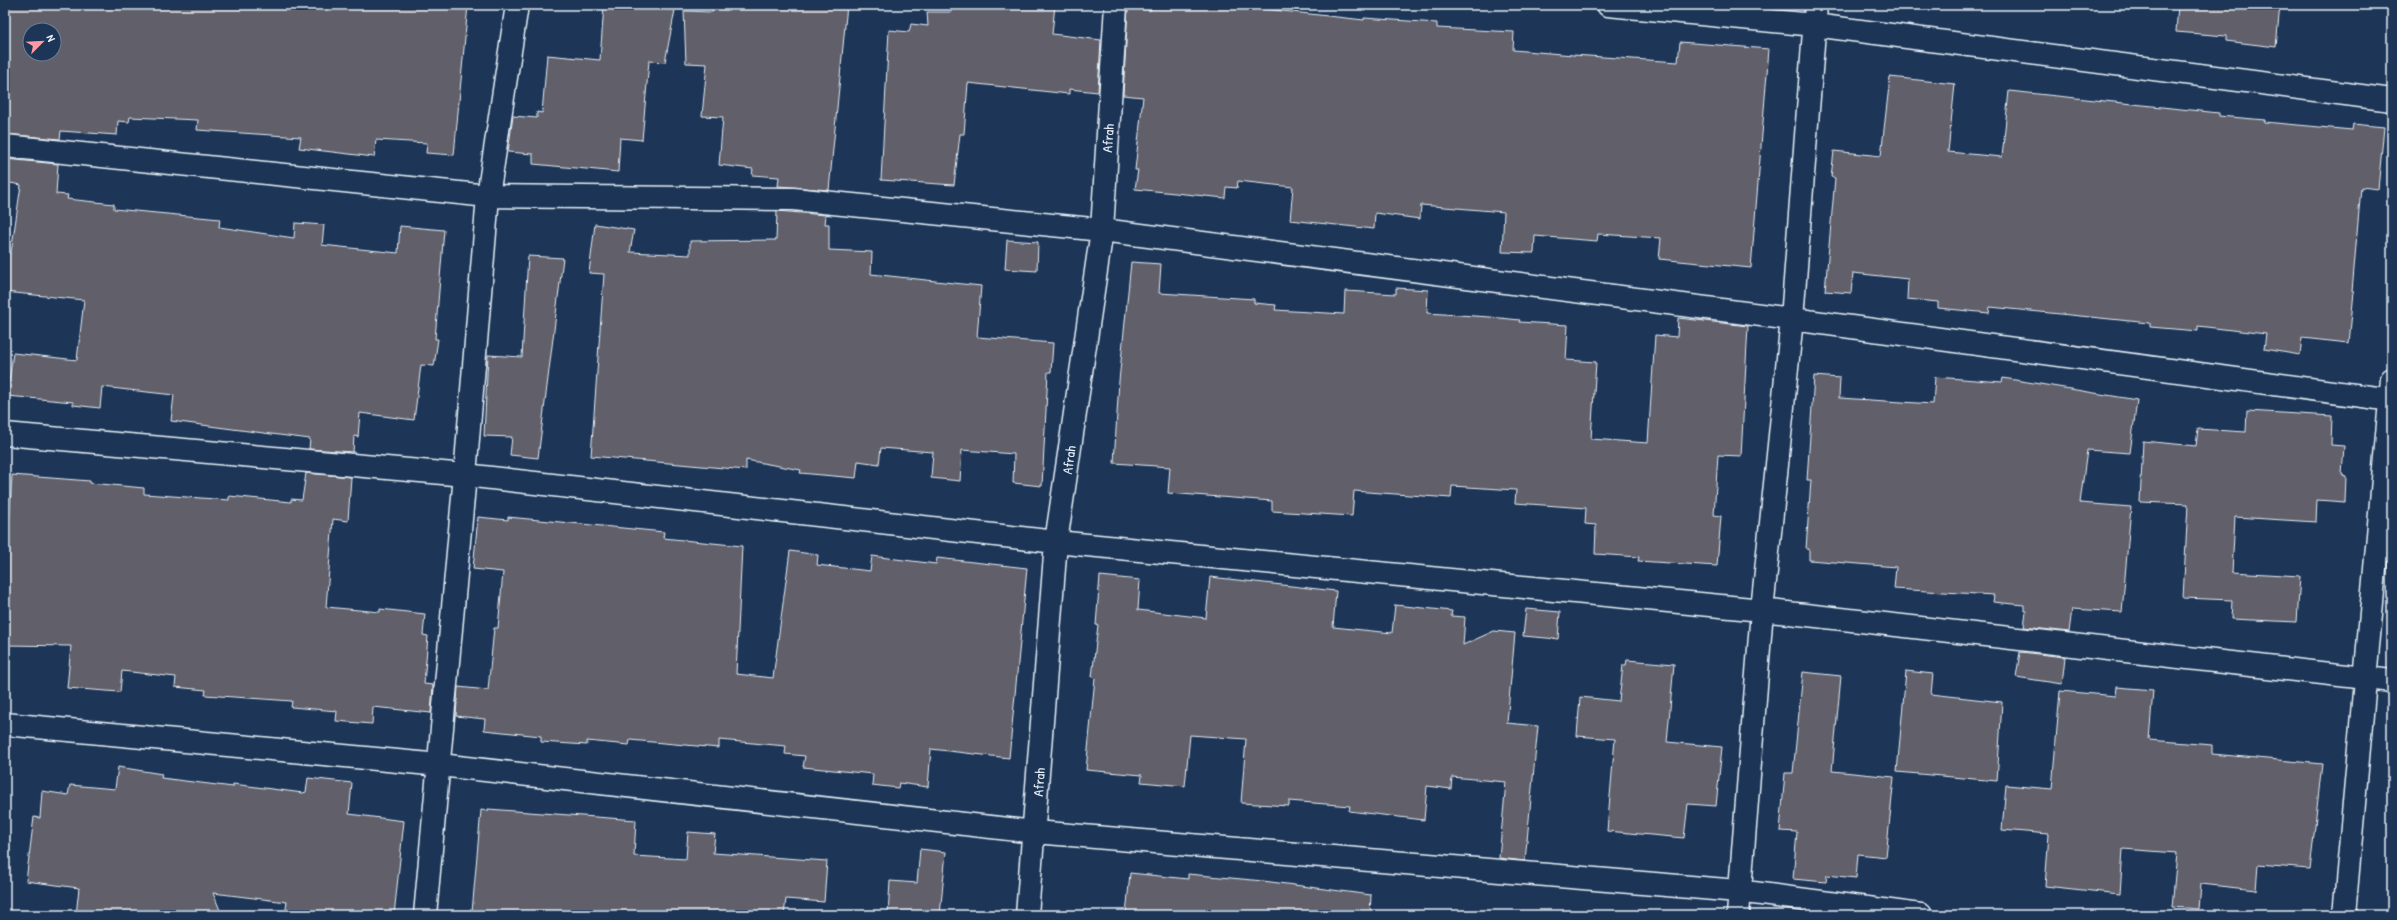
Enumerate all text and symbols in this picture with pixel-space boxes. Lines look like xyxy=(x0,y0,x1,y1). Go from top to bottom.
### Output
north arrow xyxy=(22,22,62,62)
text: N xyxy=(44,32,59,44)
street label: Afrah xyxy=(1097,123,1118,153)
street label: Afrah xyxy=(1057,444,1080,475)
street label: Afrah xyxy=(1028,767,1049,797)

